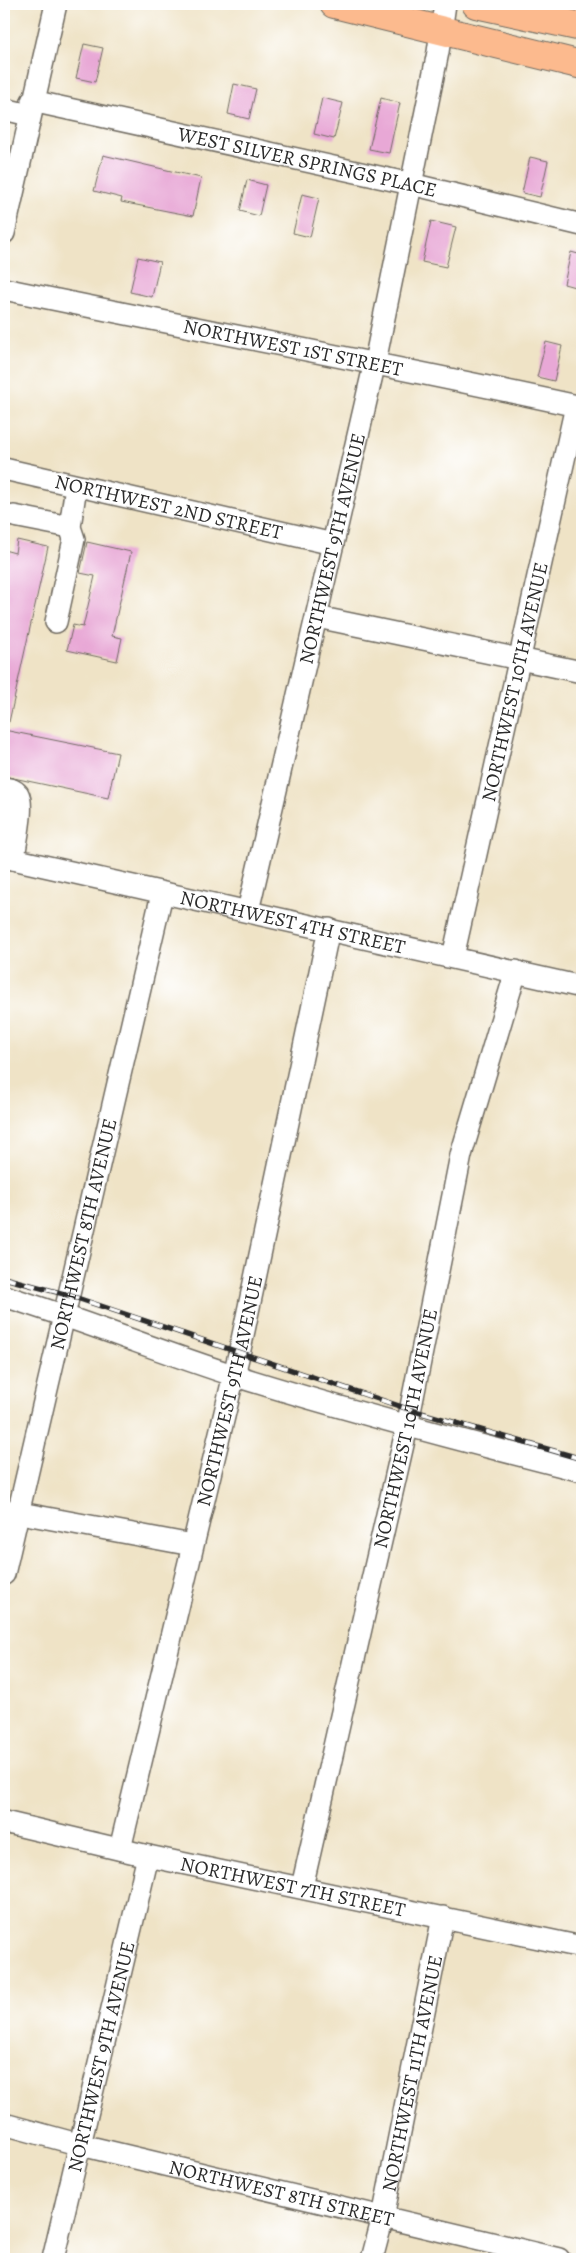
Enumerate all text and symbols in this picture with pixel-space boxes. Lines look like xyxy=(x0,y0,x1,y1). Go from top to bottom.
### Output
street label: WEST SILVER SPRINGS PLACE xyxy=(175,120,440,203)
street label: NORTHWEST 1ST STREET xyxy=(181,312,405,383)
street label: NORTHWEST 9TH AVENUE xyxy=(292,430,372,667)
street label: NORTHWEST 2ND STREET xyxy=(52,468,285,546)
street label: NORTHWEST 10TH AVENUE xyxy=(475,559,554,804)
street label: NORTHWEST 4TH STREET xyxy=(178,884,408,960)
street label: NORTHWEST 8TH AVENUE xyxy=(43,1116,123,1352)
street label: NORTHWEST 9TH AVENUE xyxy=(189,1273,269,1509)
street label: NORTHWEST 10TH AVENUE xyxy=(366,1306,444,1551)
street label: NORTHWEST 7TH STREET xyxy=(178,1850,408,1923)
street label: NORTHWEST 9TH AVENUE xyxy=(60,1938,141,2175)
street label: NORTHWEST 11TH AVENUE xyxy=(375,1953,449,2194)
street label: NORTHWEST 8TH STREET xyxy=(166,2153,397,2233)

